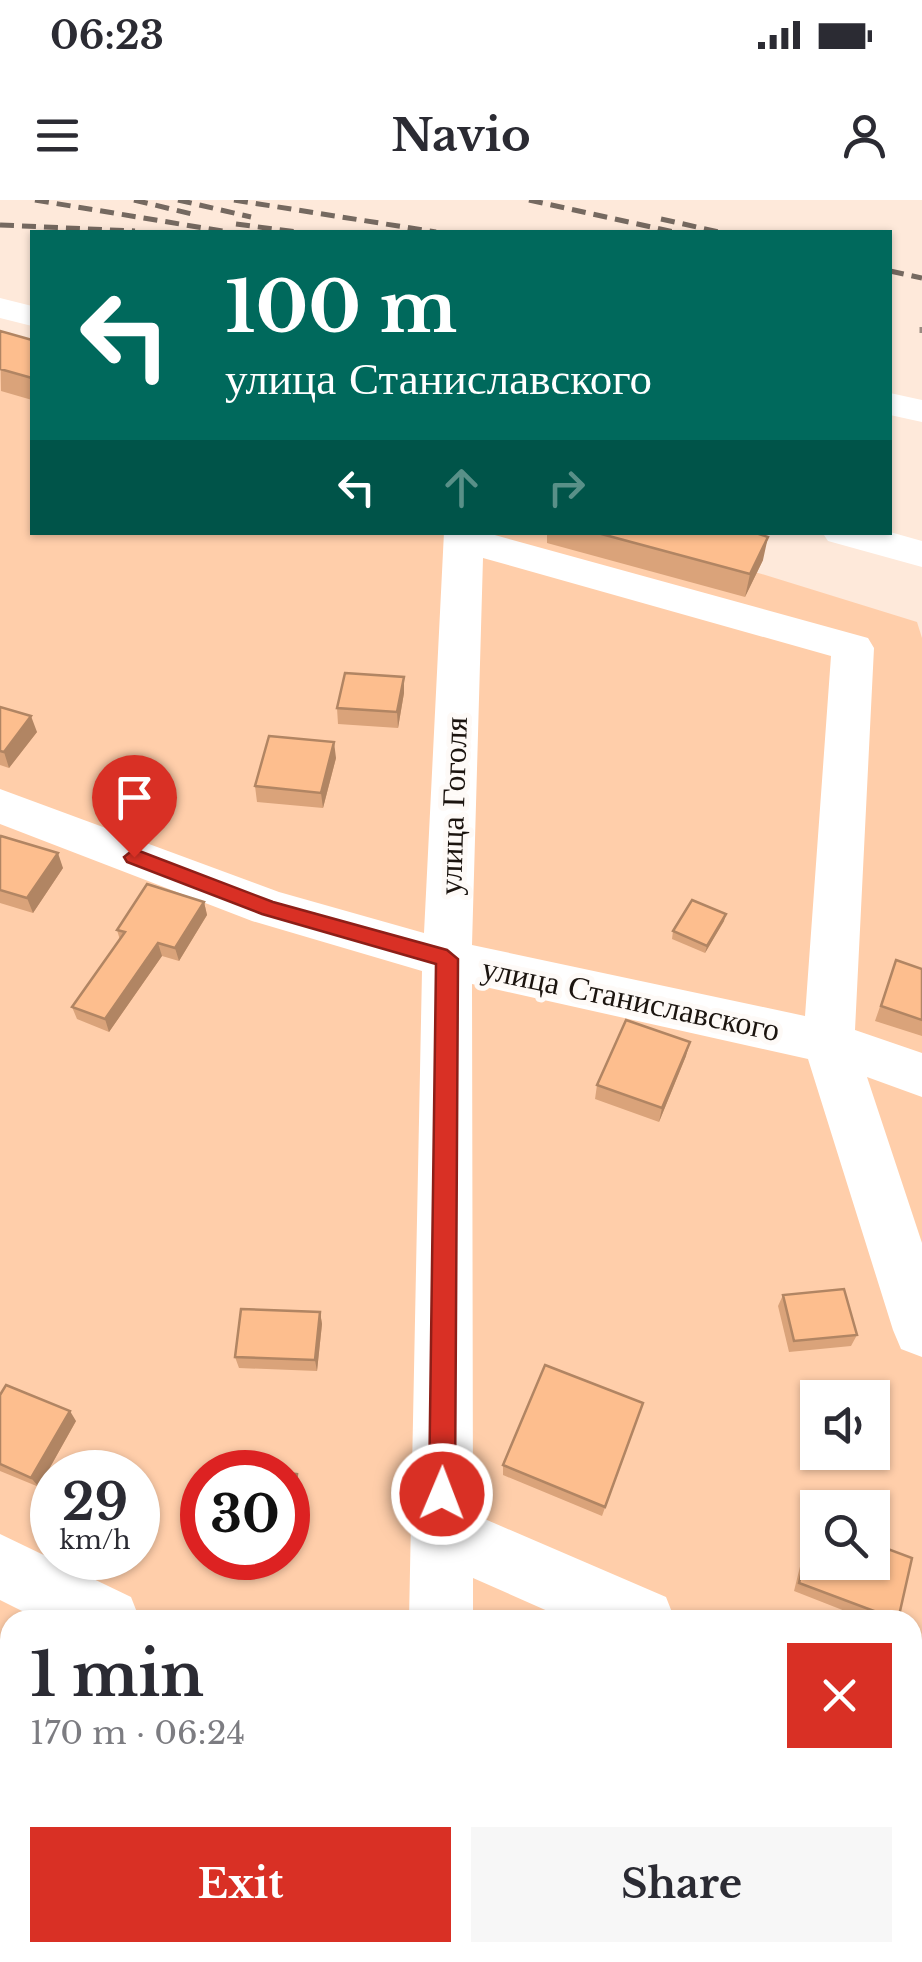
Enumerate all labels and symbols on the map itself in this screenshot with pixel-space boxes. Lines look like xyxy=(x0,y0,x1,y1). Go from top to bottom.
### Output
street label: улица Гоголя xyxy=(430,716,476,896)
pin xyxy=(92,755,177,858)
street label: улица Станиславского xyxy=(478,948,784,1050)
position arrow xyxy=(390,1442,494,1546)
speed limit sign: 30 xyxy=(180,1450,310,1580)

